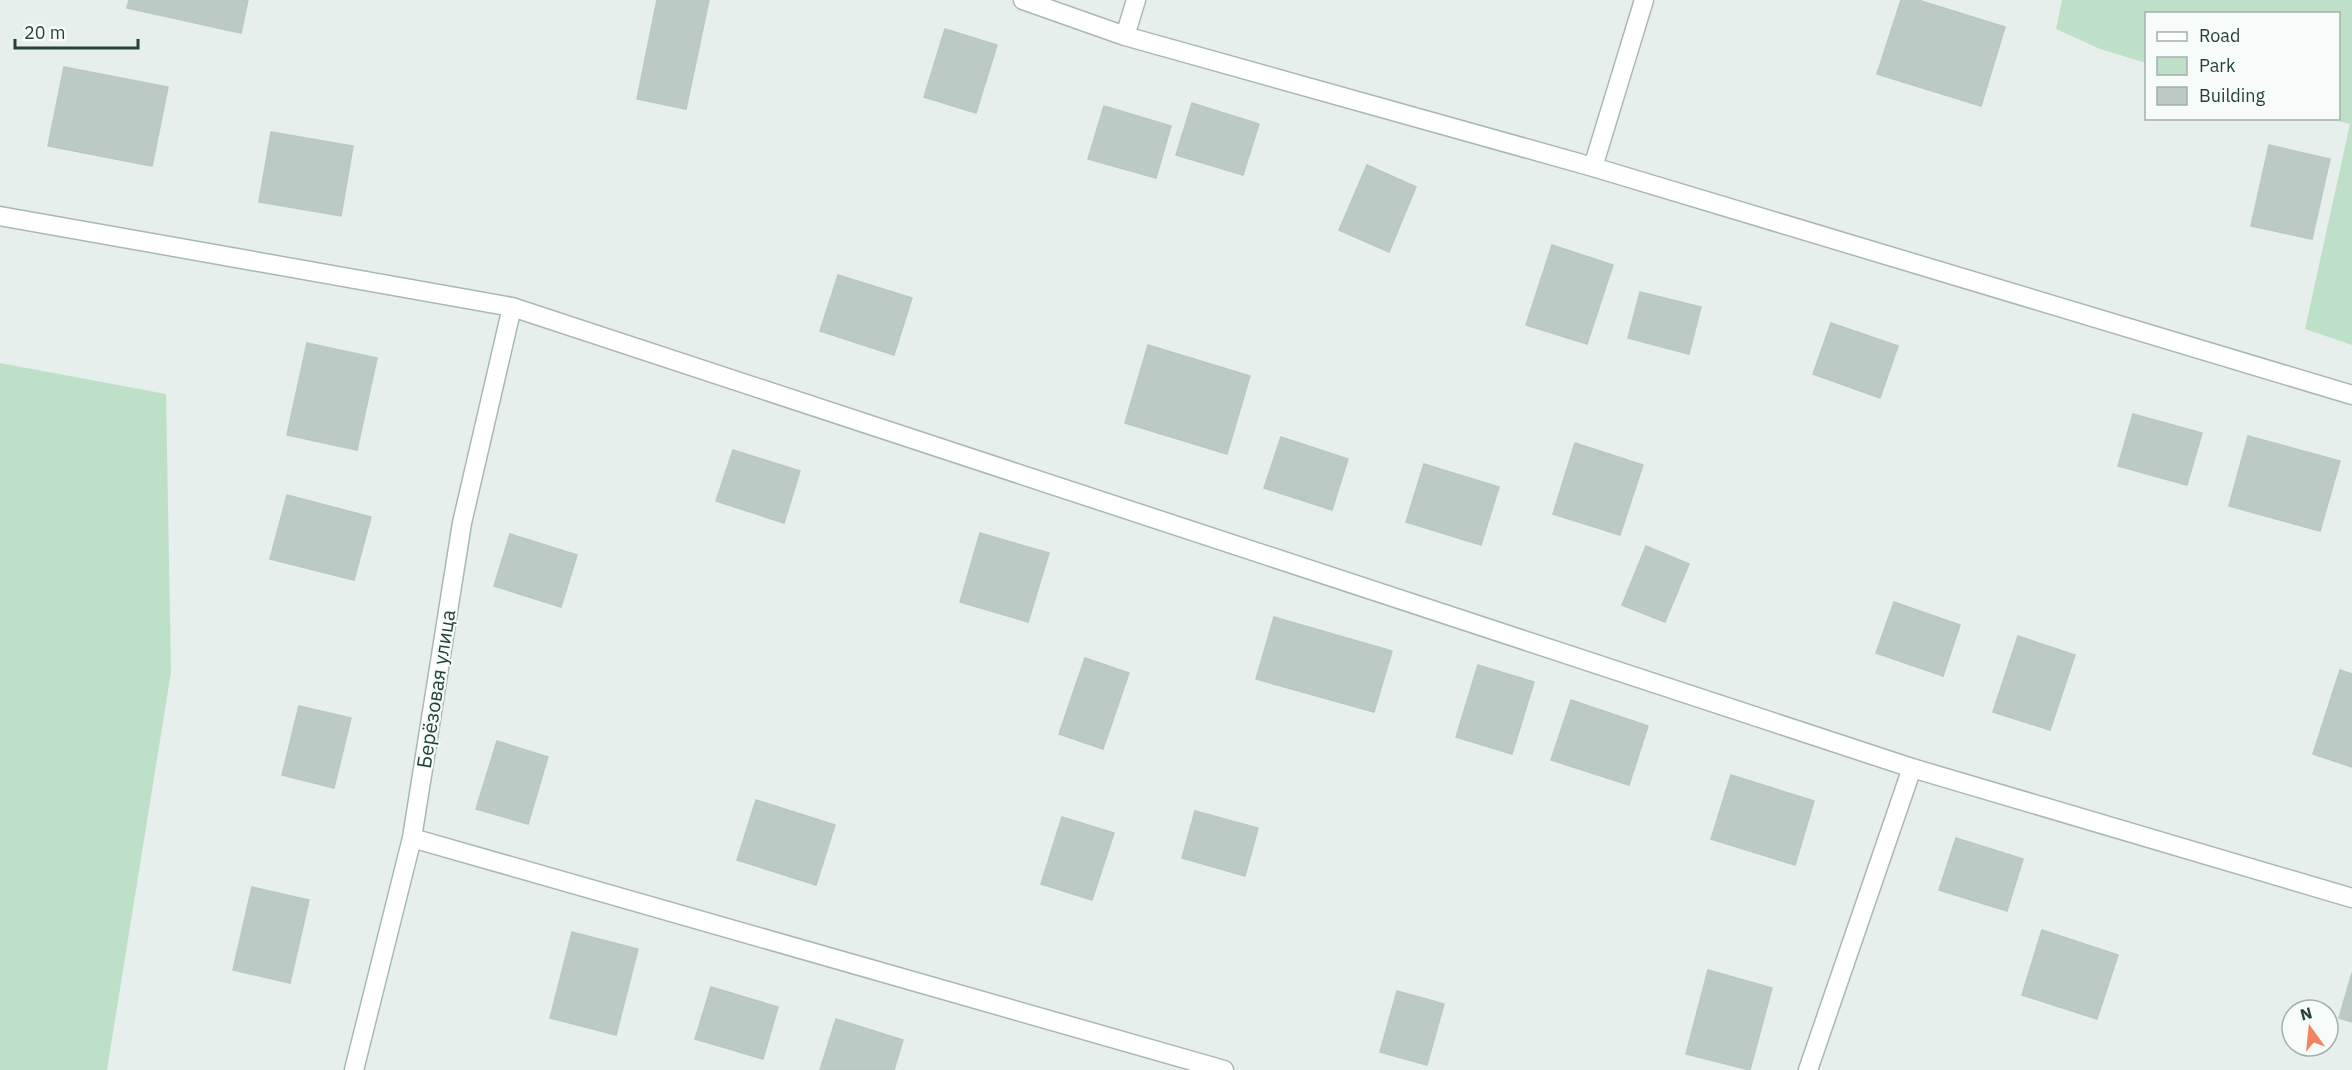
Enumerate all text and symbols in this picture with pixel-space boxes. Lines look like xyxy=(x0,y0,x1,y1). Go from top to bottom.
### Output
scale bar xyxy=(15,12,138,50)
legend xyxy=(2145,12,2340,120)
text: 20 m xyxy=(24,21,66,44)
text: Road xyxy=(2199,24,2240,47)
text: Park xyxy=(2199,54,2236,77)
text: Building xyxy=(2199,84,2266,107)
street label: Берёзовая улица xyxy=(410,607,461,770)
north arrow xyxy=(2280,998,2340,1058)
text: N xyxy=(2298,1002,2314,1025)

